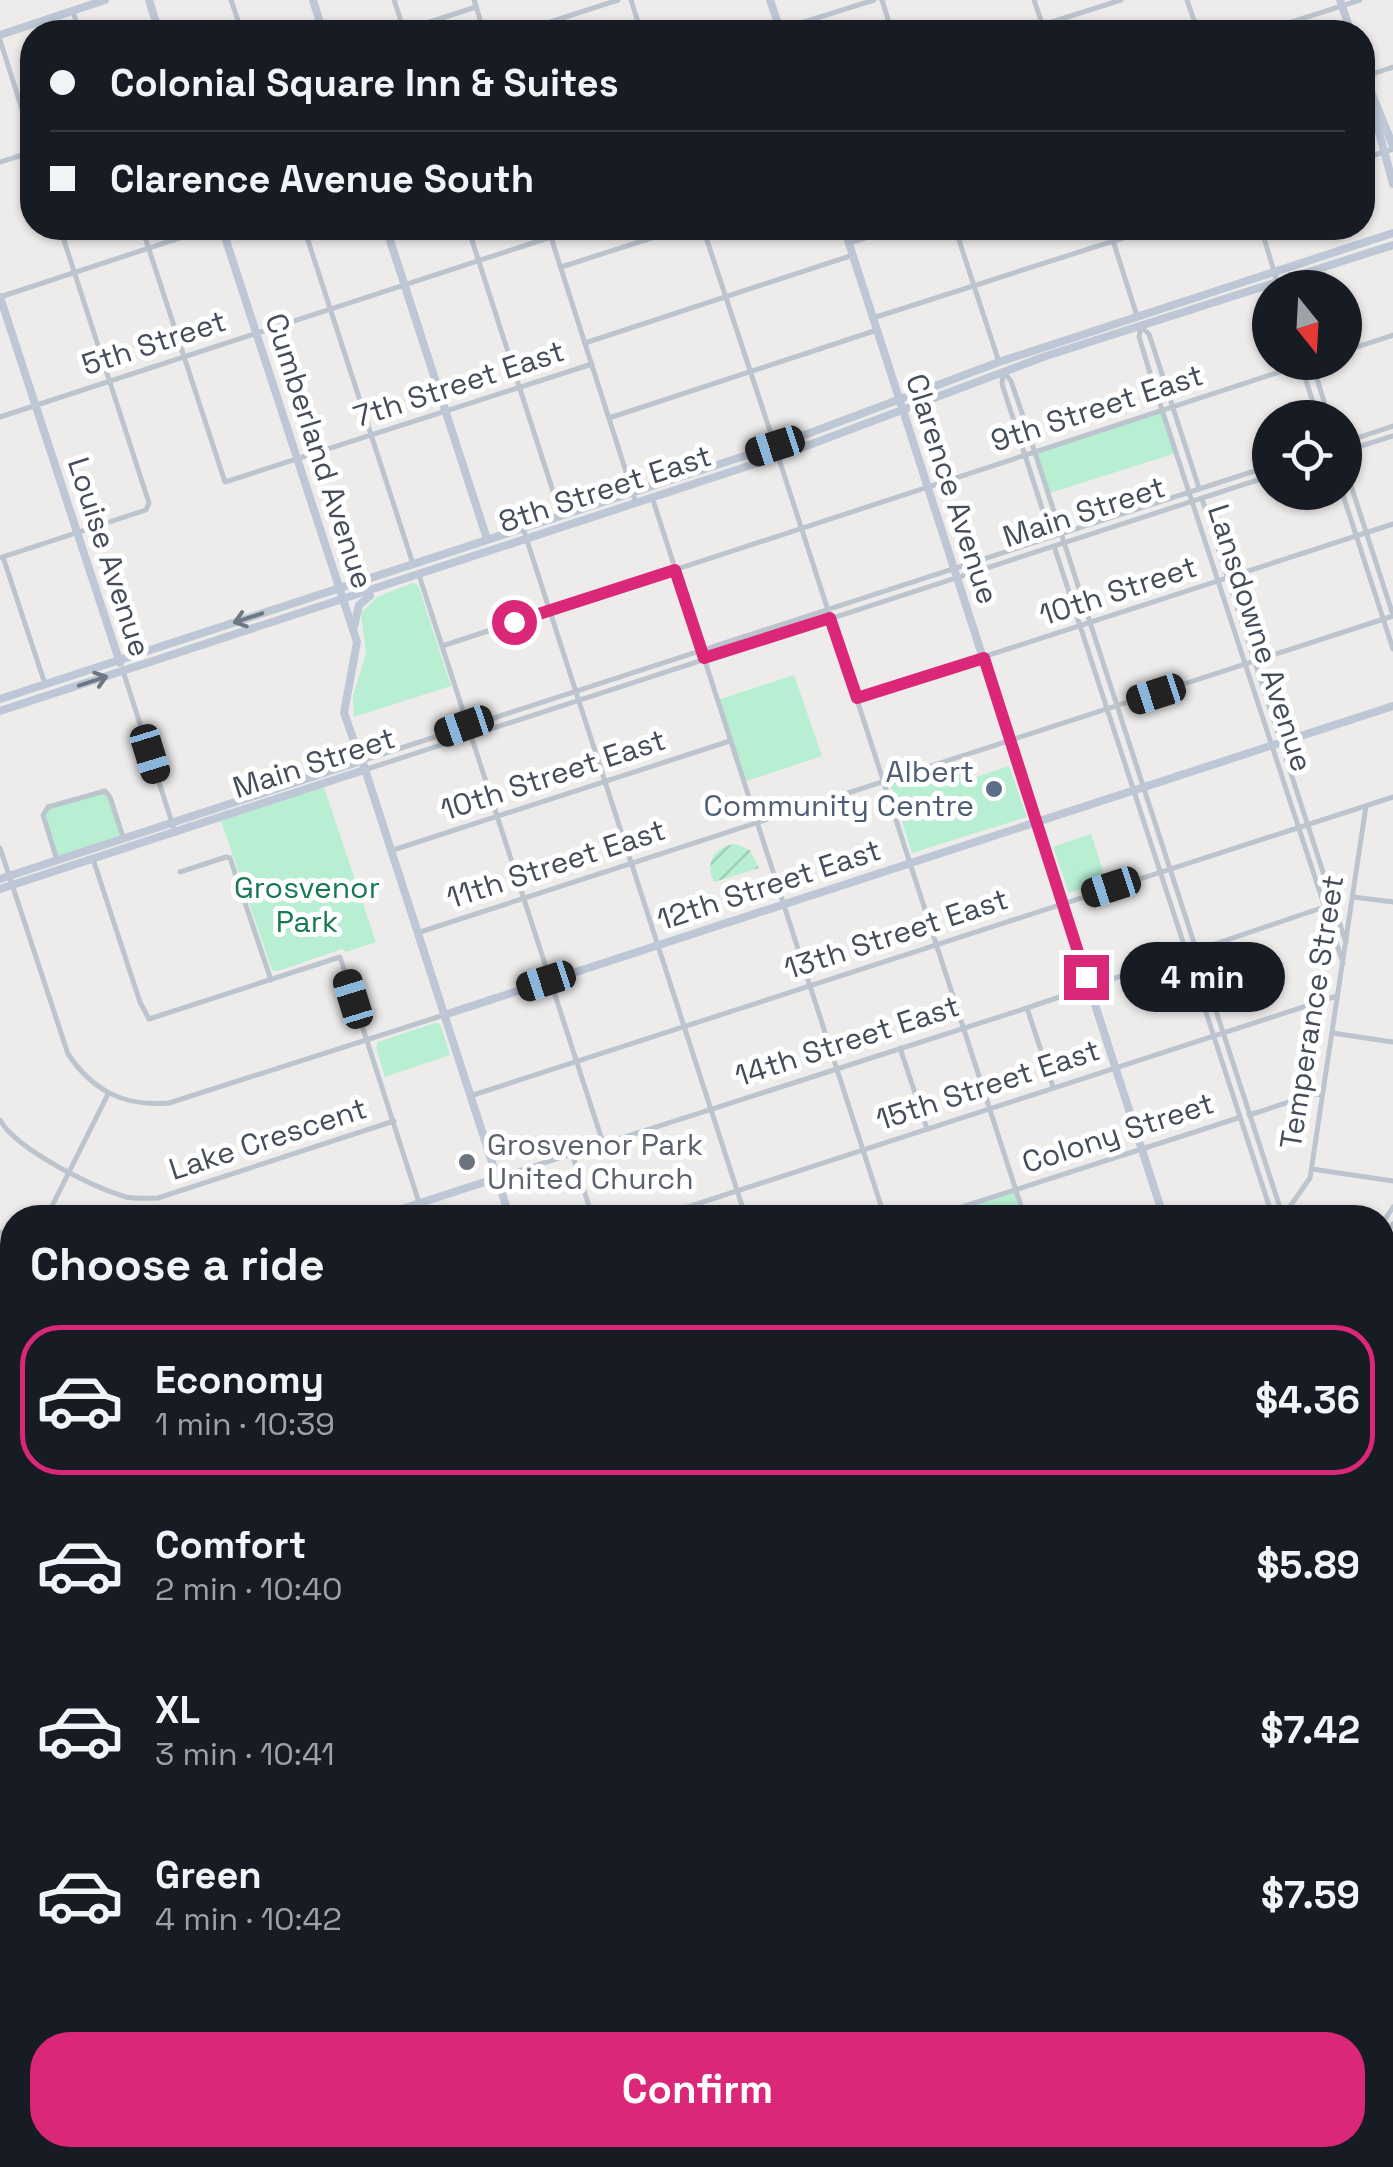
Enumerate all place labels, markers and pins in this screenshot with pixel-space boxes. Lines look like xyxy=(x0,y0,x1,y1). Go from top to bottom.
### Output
place label: Albert Community Centre xyxy=(704,752,974,825)
marker: Albert Community Centre xyxy=(983,778,1005,800)
place label: Grosvenor Park United Church xyxy=(487,1125,703,1198)
marker: Grosvenor Park United Church xyxy=(456,1151,478,1173)

